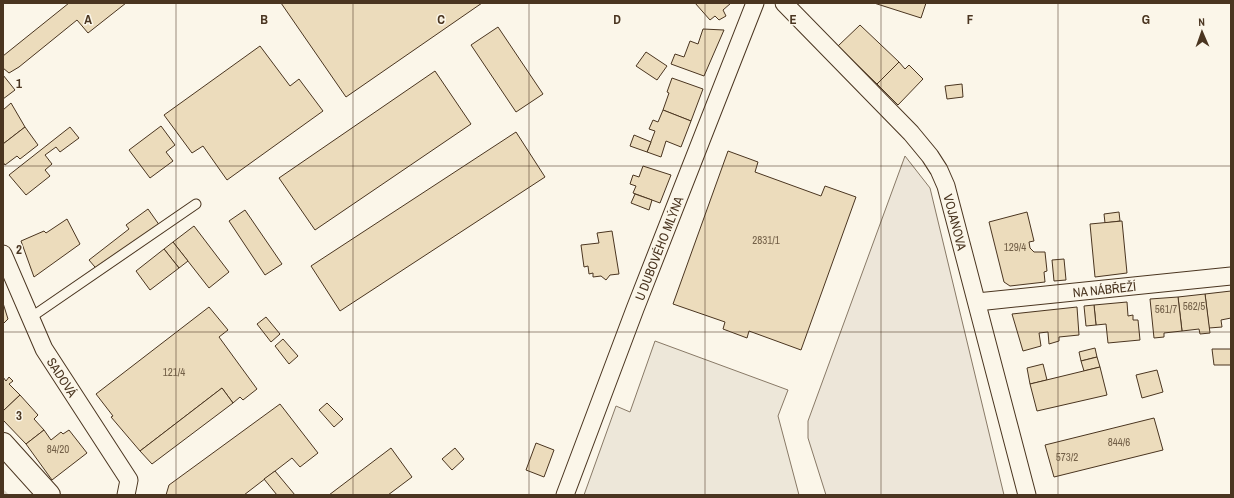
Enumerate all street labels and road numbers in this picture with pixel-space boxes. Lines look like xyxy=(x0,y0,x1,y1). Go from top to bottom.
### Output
street label: VOJANOVA xyxy=(940,192,971,253)
street label: U DUBOVÉHO MLÝNA xyxy=(631,193,687,303)
street label: NA NÁBŘEŽÍ xyxy=(1072,277,1137,301)
street label: SADOVÁ xyxy=(43,354,82,401)

